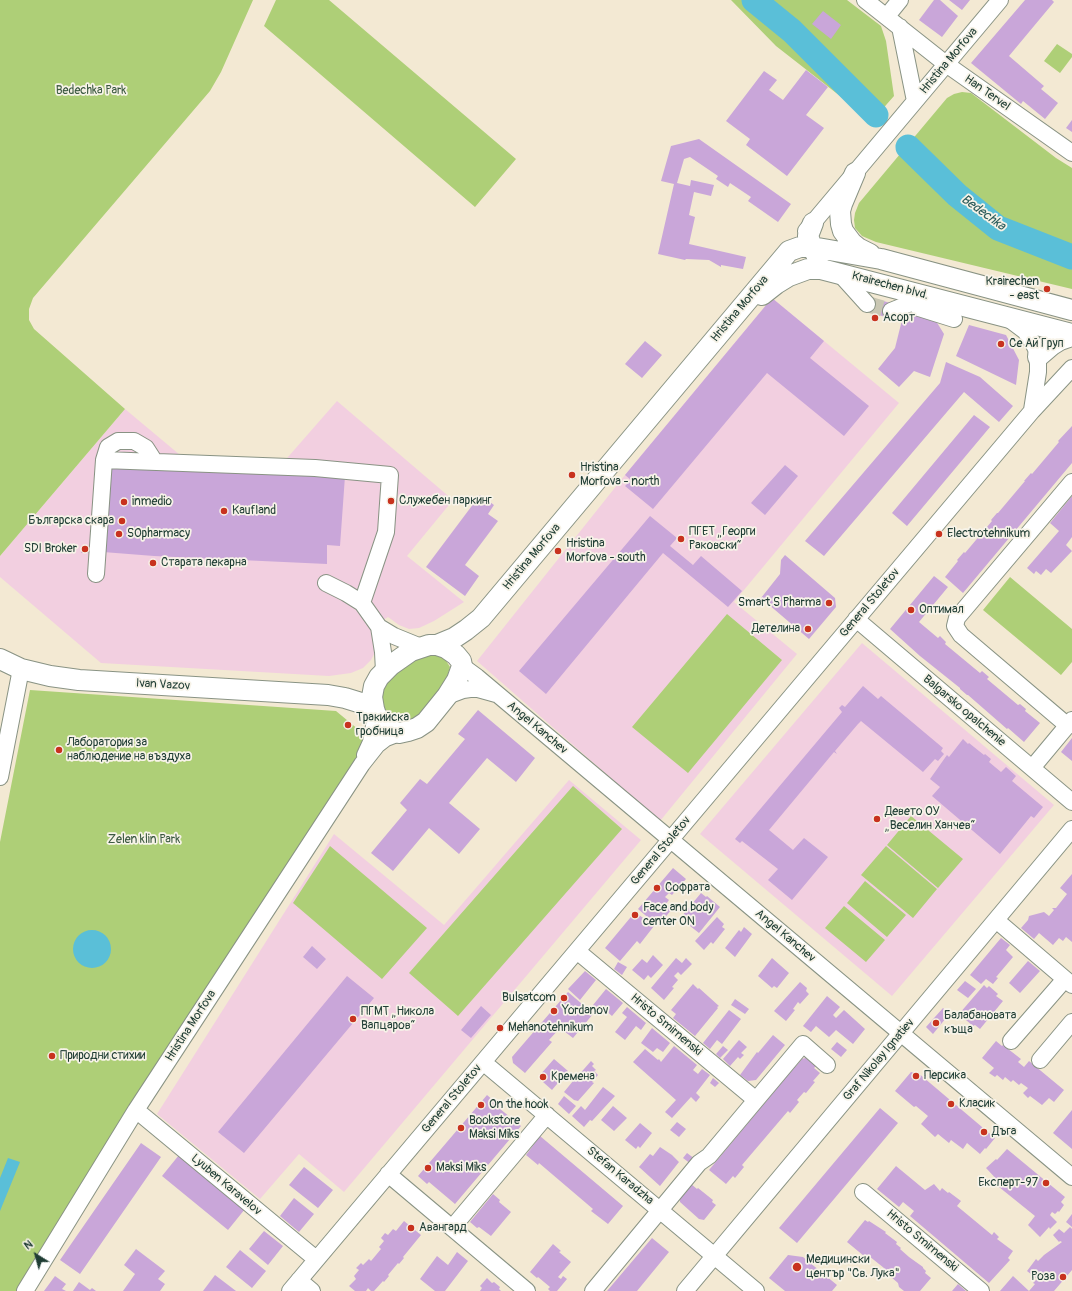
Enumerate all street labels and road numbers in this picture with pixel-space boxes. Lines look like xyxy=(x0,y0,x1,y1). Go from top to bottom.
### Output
street label: Hristina Morfova xyxy=(917,25,981,97)
street label: Han Tervel xyxy=(961,72,1013,114)
street label: Krairechen blvd. xyxy=(850,269,930,303)
street label: Hristina Morfova xyxy=(708,273,772,345)
street label: Hristina Morfova xyxy=(500,521,564,593)
street label: General Stoletov xyxy=(837,566,903,640)
street label: Balgarsko opalchenie xyxy=(920,672,1008,750)
street label: Ivan Vazov xyxy=(136,676,190,694)
street label: Angel Kanchev xyxy=(504,699,570,757)
street label: General Stoletov xyxy=(628,814,694,888)
street label: Angel Kanchev xyxy=(752,907,818,965)
street label: Hristina Morfova xyxy=(163,988,219,1064)
street label: Hristo Smirnenski xyxy=(627,991,705,1059)
street label: Graf Nikolay Ignatiev xyxy=(840,1016,918,1104)
street label: General Stoletov xyxy=(419,1062,485,1136)
street label: Stefan Karadzha xyxy=(584,1144,656,1208)
street label: Lyuben Karavelov xyxy=(188,1151,264,1219)
street label: Hristo Smirnenski xyxy=(883,1207,961,1275)

